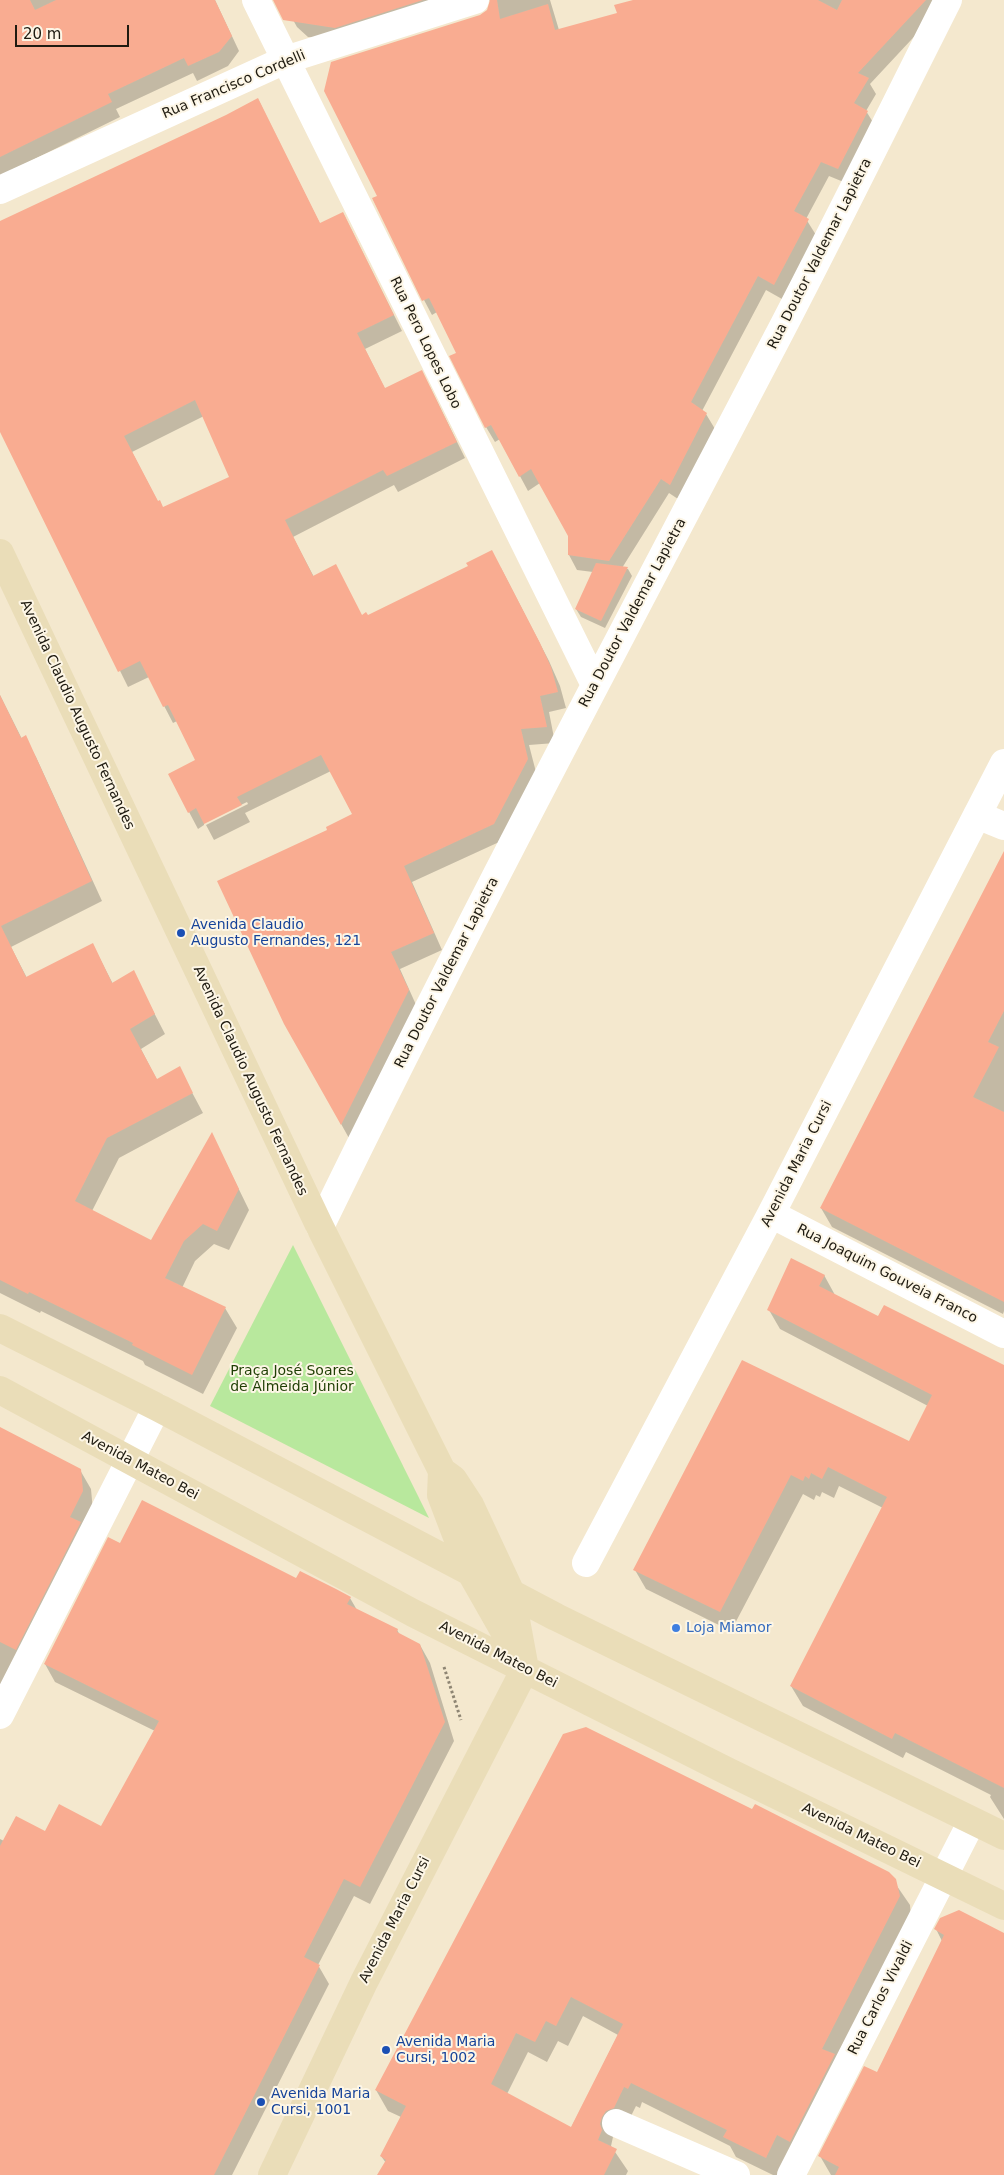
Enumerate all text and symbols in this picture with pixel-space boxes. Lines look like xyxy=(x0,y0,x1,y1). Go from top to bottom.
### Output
scale bar xyxy=(18,15,131,47)
text: 20 m xyxy=(23,25,61,43)
street label: Rua Francisco Cordelli xyxy=(160,47,308,123)
street label: Rua Doutor Valdemar Lapietra xyxy=(764,156,876,352)
street label: Rua Pero Lopes Lobo xyxy=(386,274,464,412)
street label: Rua Doutor Valdemar Lapietra xyxy=(576,515,690,711)
street label: Avenida Claudio Augusto Fernandes xyxy=(16,597,138,833)
street label: Rua Doutor Valdemar Lapietra xyxy=(391,875,503,1071)
place label: Avenida Claudio Augusto Fernandes, 121 xyxy=(191,917,361,950)
marker: Avenida Claudio Augusto Fernandes, 121 xyxy=(175,927,187,939)
street label: Avenida Claudio Augusto Fernandes xyxy=(189,963,311,1199)
street label: Avenida Maria Cursi xyxy=(758,1098,836,1230)
street label: Rua Joaquim Gouveia Franco xyxy=(794,1221,980,1327)
park label: Praça José Soares de Almeida Júnior xyxy=(230,1363,354,1395)
street label: Avenida Mateo Bei xyxy=(79,1428,201,1504)
street label: Avenida Mateo Bei xyxy=(436,1618,560,1692)
place label: Loja Miamor xyxy=(686,1620,772,1636)
marker: Loja Miamor xyxy=(670,1622,682,1634)
street label: Avenida Mateo Bei xyxy=(799,1800,923,1872)
street label: Avenida Maria Cursi xyxy=(356,1854,434,1986)
street label: Rua Carlos Vivaldi xyxy=(845,1938,917,2058)
place label: Avenida Maria Cursi, 1002 xyxy=(396,2034,495,2066)
marker: Avenida Maria Cursi, 1002 xyxy=(380,2044,392,2056)
place label: Avenida Maria Cursi, 1001 xyxy=(271,2086,370,2118)
marker: Avenida Maria Cursi, 1001 xyxy=(255,2096,267,2108)

